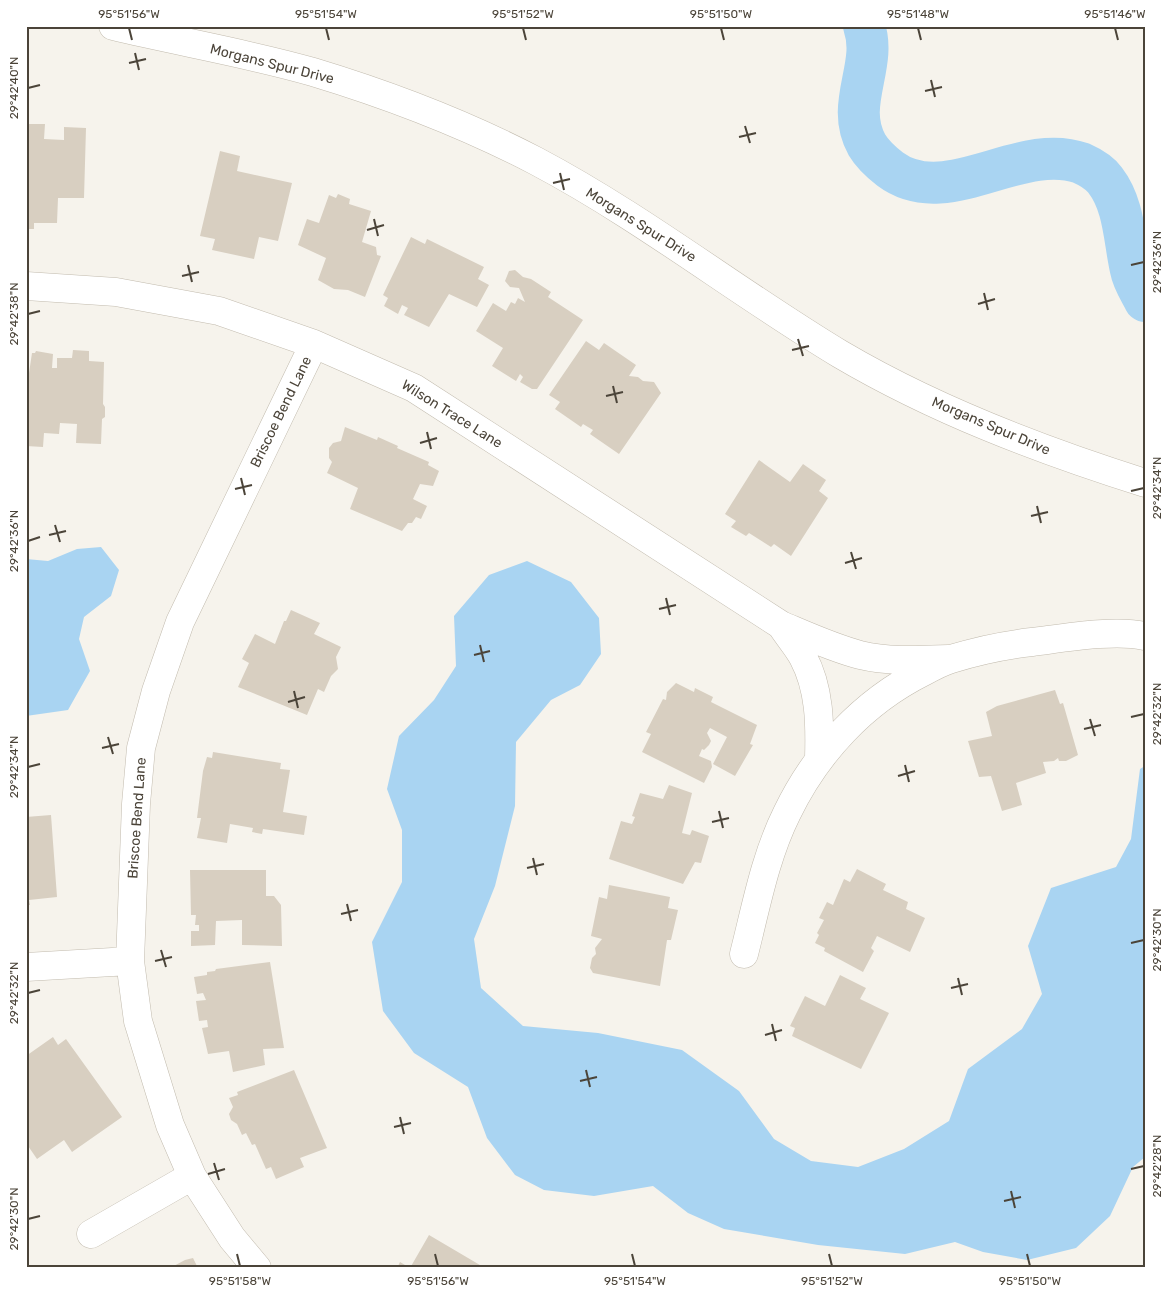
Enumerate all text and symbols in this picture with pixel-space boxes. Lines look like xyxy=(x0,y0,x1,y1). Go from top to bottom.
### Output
text: 95°51'56"W xyxy=(98,7,160,21)
text: 95°51'54"W xyxy=(295,7,357,21)
text: 95°51'52"W xyxy=(492,7,554,21)
text: 95°51'50"W xyxy=(690,7,753,21)
text: 95°51'48"W xyxy=(887,7,949,21)
text: 95°51'46"W xyxy=(1084,7,1146,21)
street label: Morgans Spur Drive xyxy=(208,40,336,88)
text: 29°42'40"N xyxy=(7,57,21,119)
street label: Morgans Spur Drive xyxy=(583,184,700,266)
text: 29°42'36"N xyxy=(1150,231,1164,293)
text: 29°42'38"N xyxy=(7,282,21,346)
street label: Briscoe Bend Lane xyxy=(247,353,315,470)
street label: Wilson Trace Lane xyxy=(398,376,506,452)
street label: Morgans Spur Drive xyxy=(929,393,1053,459)
text: 29°42'34"N xyxy=(1150,457,1164,519)
text: 29°42'36"N xyxy=(7,510,21,572)
text: 29°42'32"N xyxy=(1150,683,1164,745)
text: 29°42'34"N xyxy=(7,736,21,798)
street label: Briscoe Bend Lane xyxy=(124,757,150,879)
text: 29°42'30"N xyxy=(1150,908,1164,972)
text: 29°42'32"N xyxy=(7,962,21,1024)
text: 29°42'28"N xyxy=(1150,1135,1164,1197)
text: 29°42'30"N xyxy=(7,1187,21,1251)
text: 95°51'58"W xyxy=(209,1274,272,1288)
text: 95°51'56"W xyxy=(407,1274,469,1288)
text: 95°51'54"W xyxy=(604,1274,666,1288)
text: 95°51'52"W xyxy=(801,1274,863,1288)
text: 95°51'50"W xyxy=(999,1274,1062,1288)

